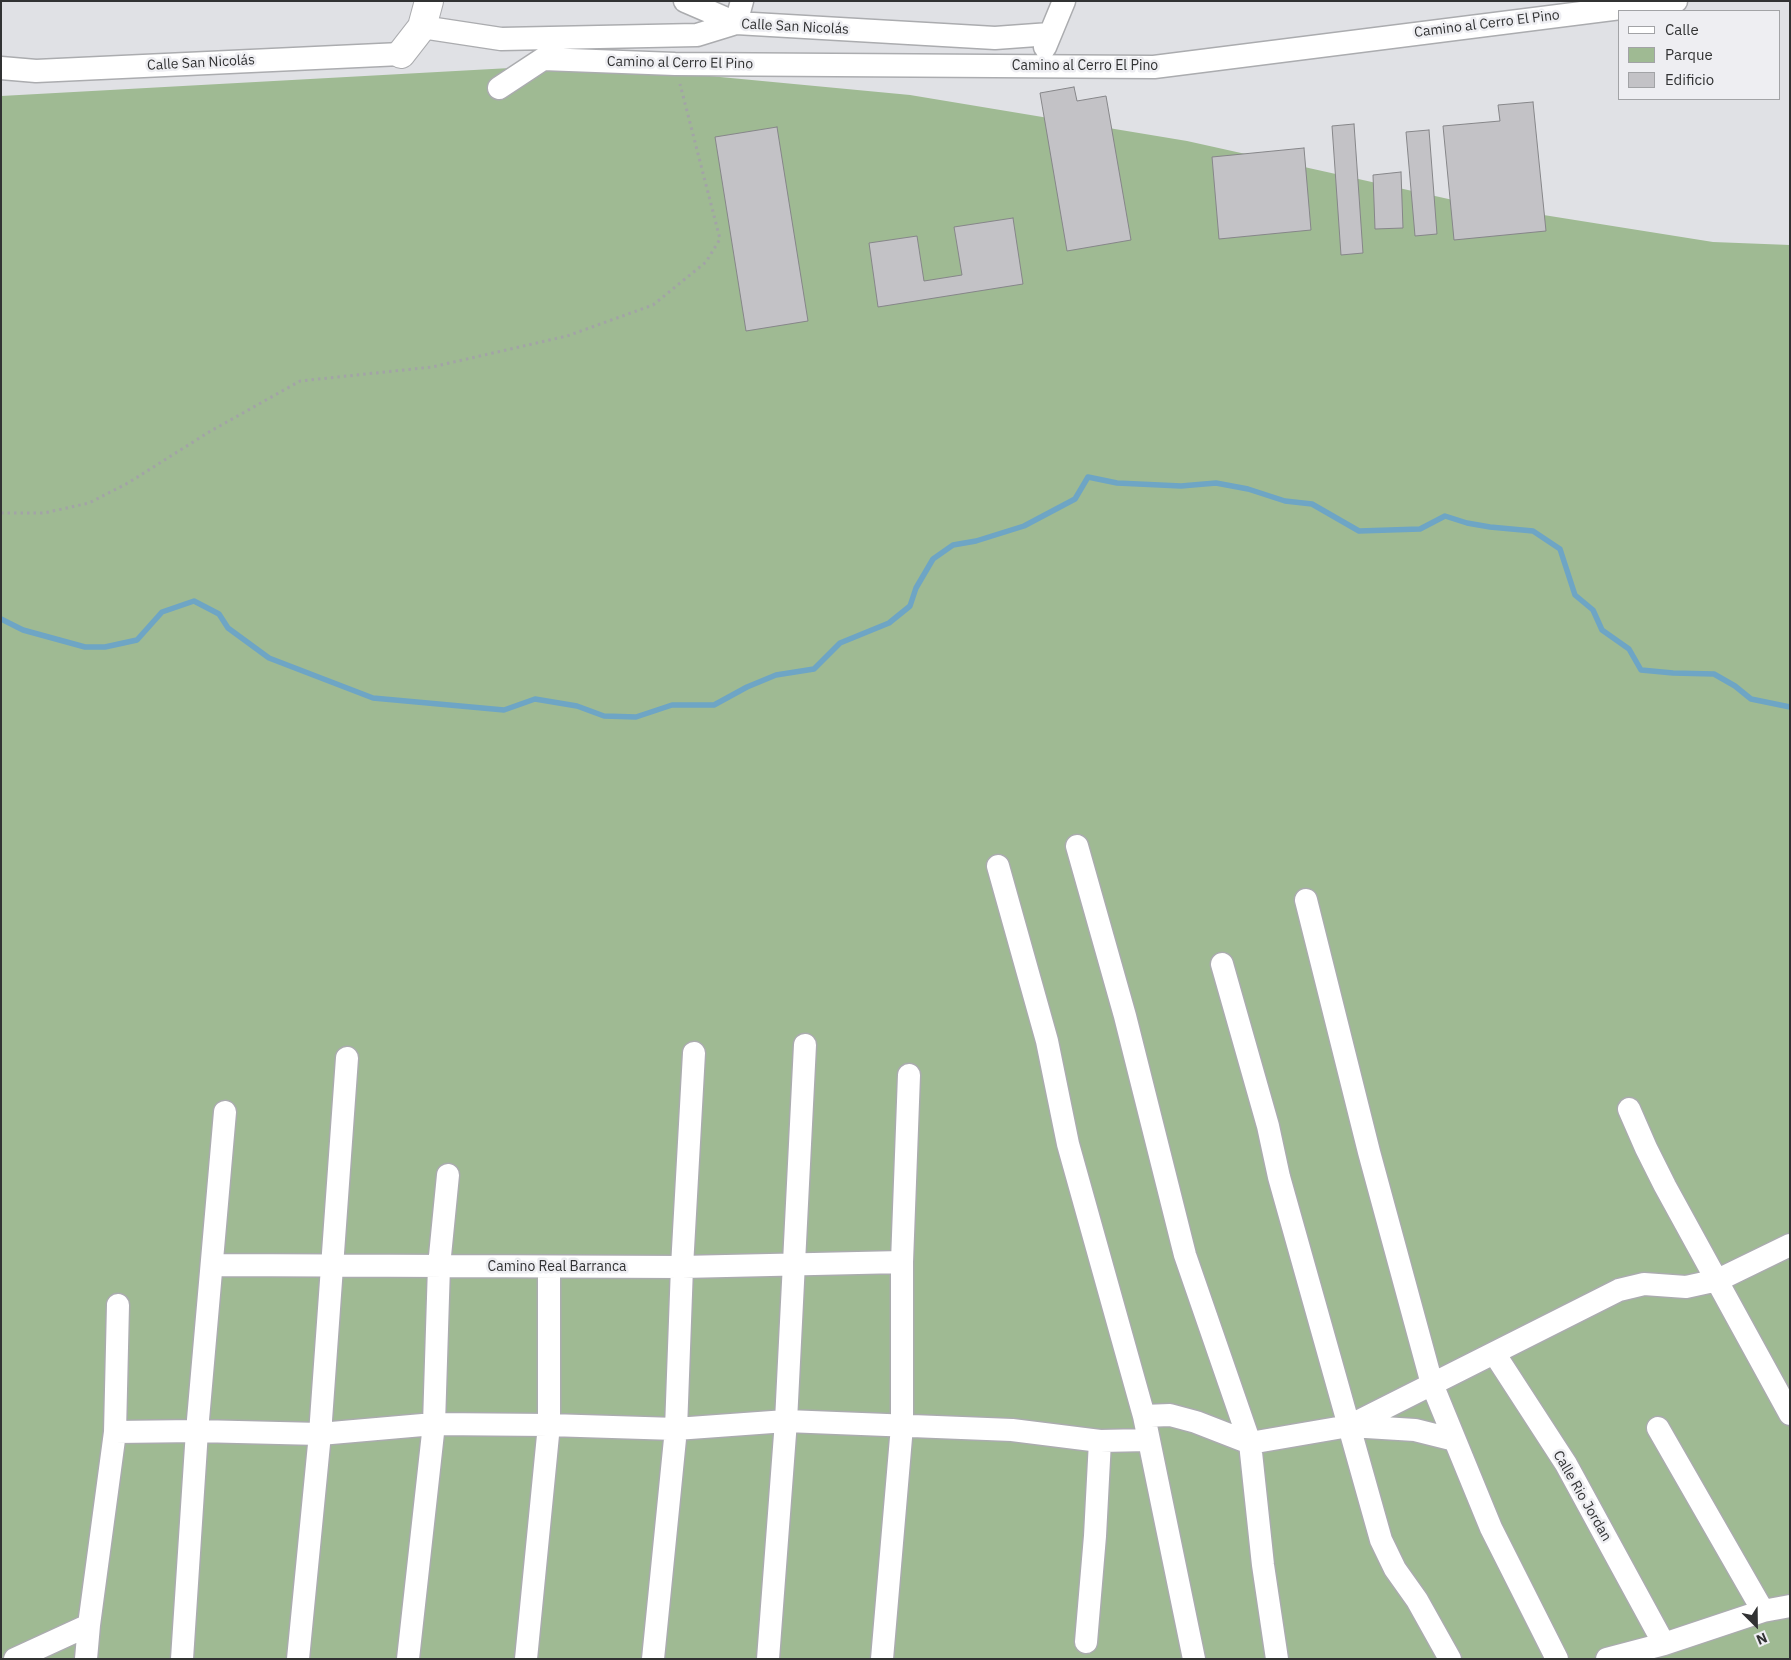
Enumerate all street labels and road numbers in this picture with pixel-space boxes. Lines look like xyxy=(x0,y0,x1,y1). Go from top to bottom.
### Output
street label: Camino al Cerro El Pino xyxy=(1413,7,1561,41)
street label: Calle San Nicolás xyxy=(741,16,849,38)
street label: Calle San Nicolás xyxy=(147,52,255,74)
street label: Camino al Cerro El Pino xyxy=(607,53,753,73)
street label: Camino al Cerro El Pino xyxy=(1012,58,1158,74)
street label: Camino Real Barranca xyxy=(488,1259,626,1275)
street label: Calle Rio Jordan xyxy=(1549,1448,1615,1544)

